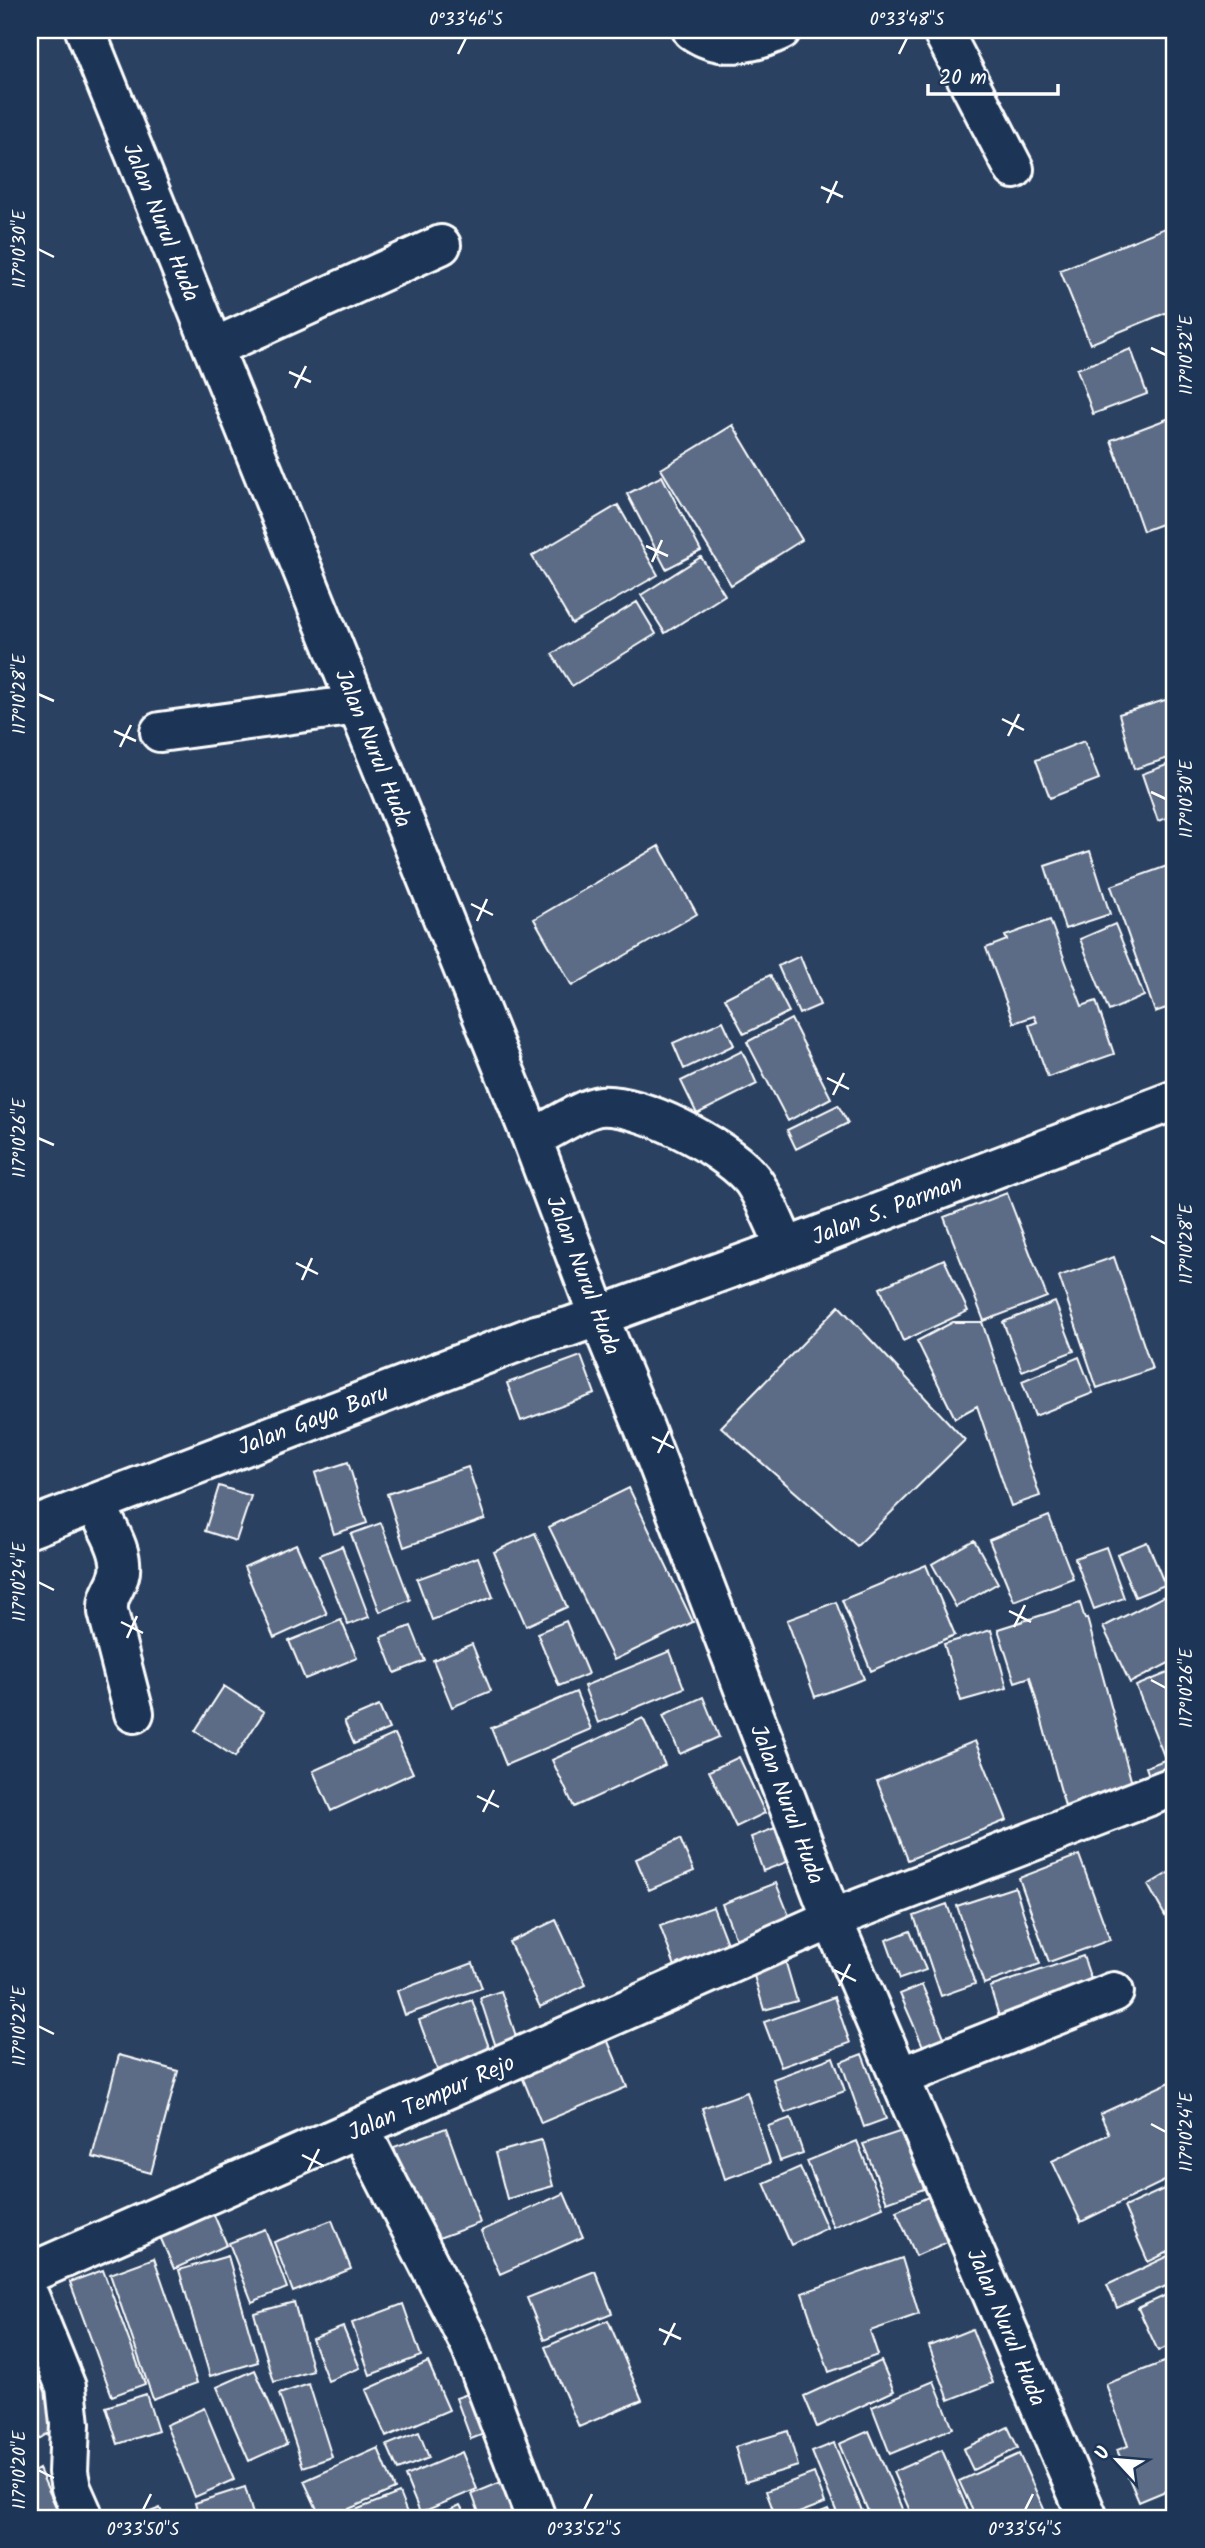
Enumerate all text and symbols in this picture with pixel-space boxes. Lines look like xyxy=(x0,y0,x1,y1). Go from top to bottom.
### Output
text: 0°33'46"S xyxy=(429,6,503,35)
text: 0°33'48"S xyxy=(870,6,945,35)
scale bar xyxy=(928,52,1058,96)
text: 20 m xyxy=(939,62,987,95)
street label: Jalan Nurul Huda xyxy=(112,138,208,308)
text: 117°10'30"E xyxy=(6,209,35,288)
text: 117°10'32"E xyxy=(1173,314,1202,395)
text: 117°10'28"E xyxy=(6,653,35,734)
street label: Jalan Nurul Huda xyxy=(324,664,420,834)
text: 117°10'30"E xyxy=(1173,759,1202,838)
text: 117°10'26"E xyxy=(6,1098,35,1178)
street label: Jalan S. Parman xyxy=(807,1166,968,1256)
street label: Jalan Nurul Huda xyxy=(535,1191,629,1361)
text: 117°10'28"E xyxy=(1173,1203,1202,1284)
street label: Jalan Gaya Baru xyxy=(233,1376,394,1466)
text: 117°10'24"E xyxy=(6,1542,35,1622)
text: 117°10'26"E xyxy=(1173,1648,1202,1728)
street label: Jalan Nurul Huda xyxy=(739,1720,833,1890)
text: 117°10'22"E xyxy=(6,1985,35,2066)
street label: Jalan Tempur Rejo xyxy=(343,2046,521,2152)
text: 117°10'24"E xyxy=(1173,2092,1202,2172)
street label: Jalan Nurul Huda xyxy=(956,2243,1055,2412)
north arrow xyxy=(1082,2426,1152,2496)
text: 117°10'20"E xyxy=(6,2430,35,2509)
text: U xyxy=(1088,2441,1120,2465)
text: 0°33'50"S xyxy=(107,2516,180,2545)
text: 0°33'52"S xyxy=(547,2516,621,2545)
text: 0°33'54"S xyxy=(988,2516,1062,2545)

